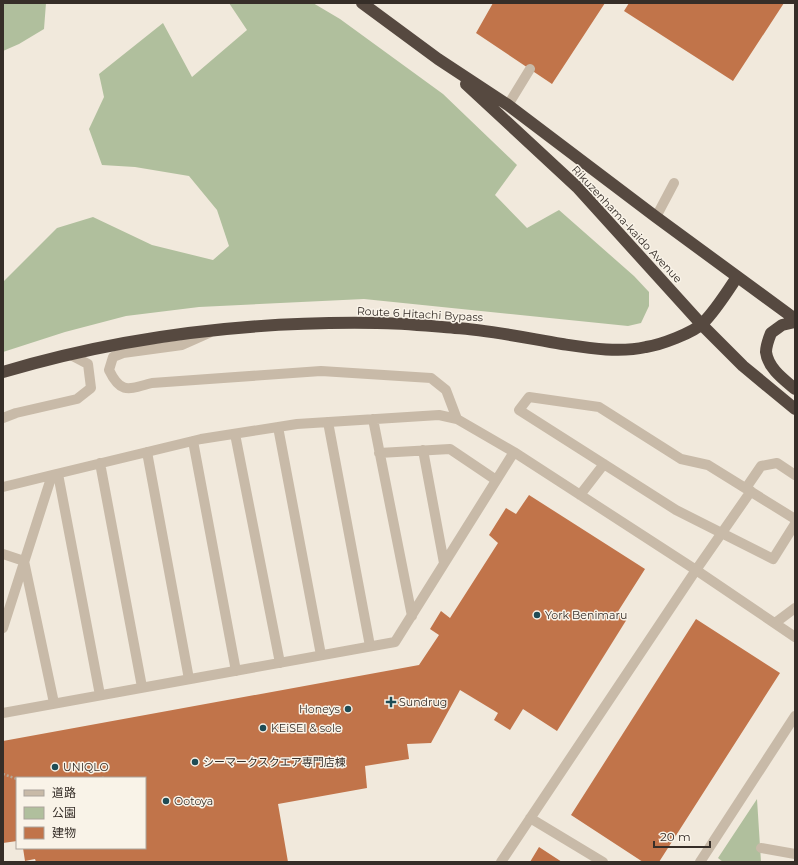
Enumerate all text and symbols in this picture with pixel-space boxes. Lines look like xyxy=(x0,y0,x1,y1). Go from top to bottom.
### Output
street label: Rikuzenhama-kaido Avenue xyxy=(569,162,685,286)
street label: Route 6 Hitachi Bypass xyxy=(357,304,484,324)
place label: York Benimaru xyxy=(545,608,627,622)
marker: York Benimaru xyxy=(532,610,542,620)
place label: Sundrug xyxy=(399,695,447,709)
marker: Sundrug xyxy=(386,697,396,707)
place label: Honeys xyxy=(299,702,341,716)
marker: Honeys xyxy=(343,704,353,714)
place label: KEiSEI & sole xyxy=(271,721,342,735)
marker: KEiSEI & sole xyxy=(258,723,268,733)
place label: シーマークスクエア専門店棟 xyxy=(203,755,346,769)
marker: シーマークスクエア専門店棟 xyxy=(190,757,200,767)
place label: UNIQLO xyxy=(63,760,109,774)
marker: UNIQLO xyxy=(50,762,60,772)
legend xyxy=(16,777,146,849)
text: 道路 xyxy=(52,785,76,800)
place label: Ootoya xyxy=(174,794,213,808)
marker: Ootoya xyxy=(161,796,171,806)
text: 公園 xyxy=(52,805,76,820)
scale bar xyxy=(654,823,710,849)
text: 建物 xyxy=(52,825,76,840)
text: 20 m xyxy=(660,829,691,844)

